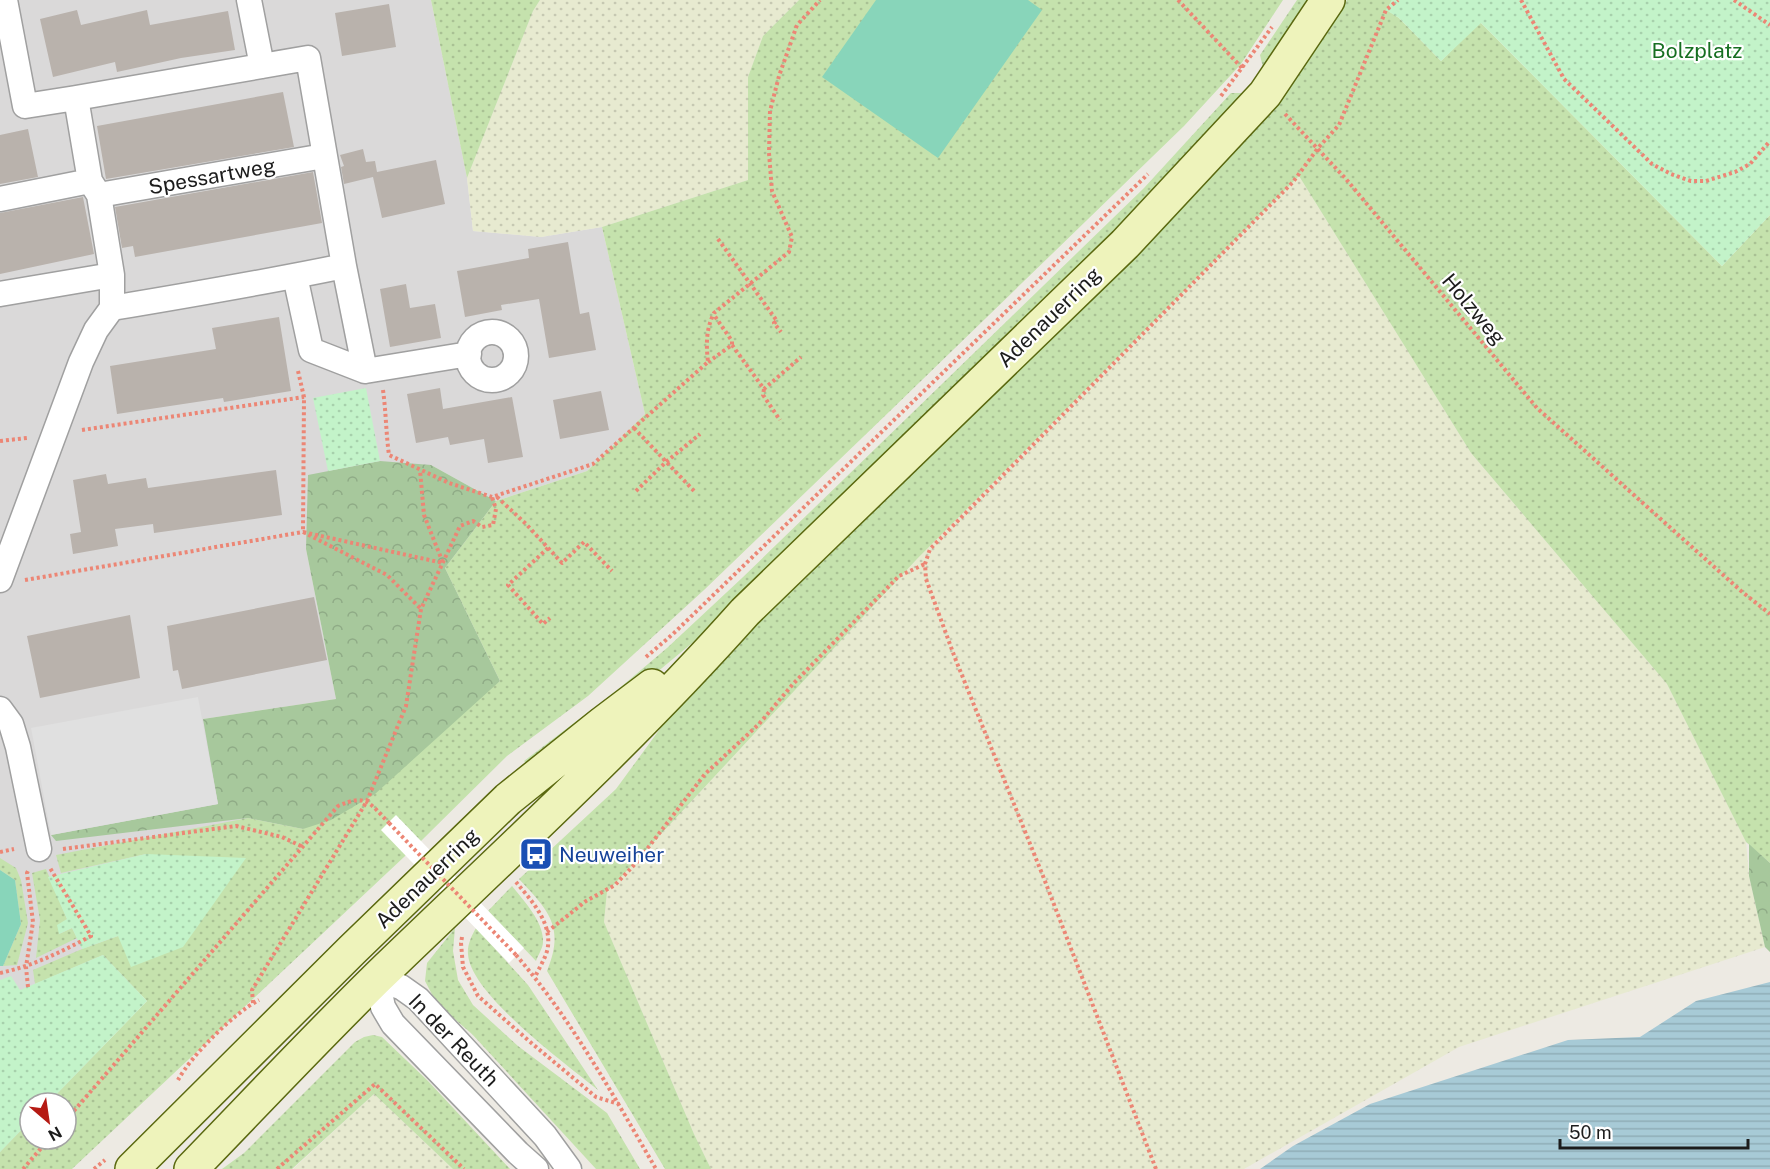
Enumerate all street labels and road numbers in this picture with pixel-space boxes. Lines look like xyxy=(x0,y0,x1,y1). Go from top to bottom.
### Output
street label: Spessartweg xyxy=(147,153,277,199)
street label: Adenauerring xyxy=(992,262,1106,372)
street label: Holzweg xyxy=(1437,268,1511,350)
street label: Adenauerring xyxy=(370,823,484,933)
street label: In der Reuth xyxy=(404,989,504,1091)

